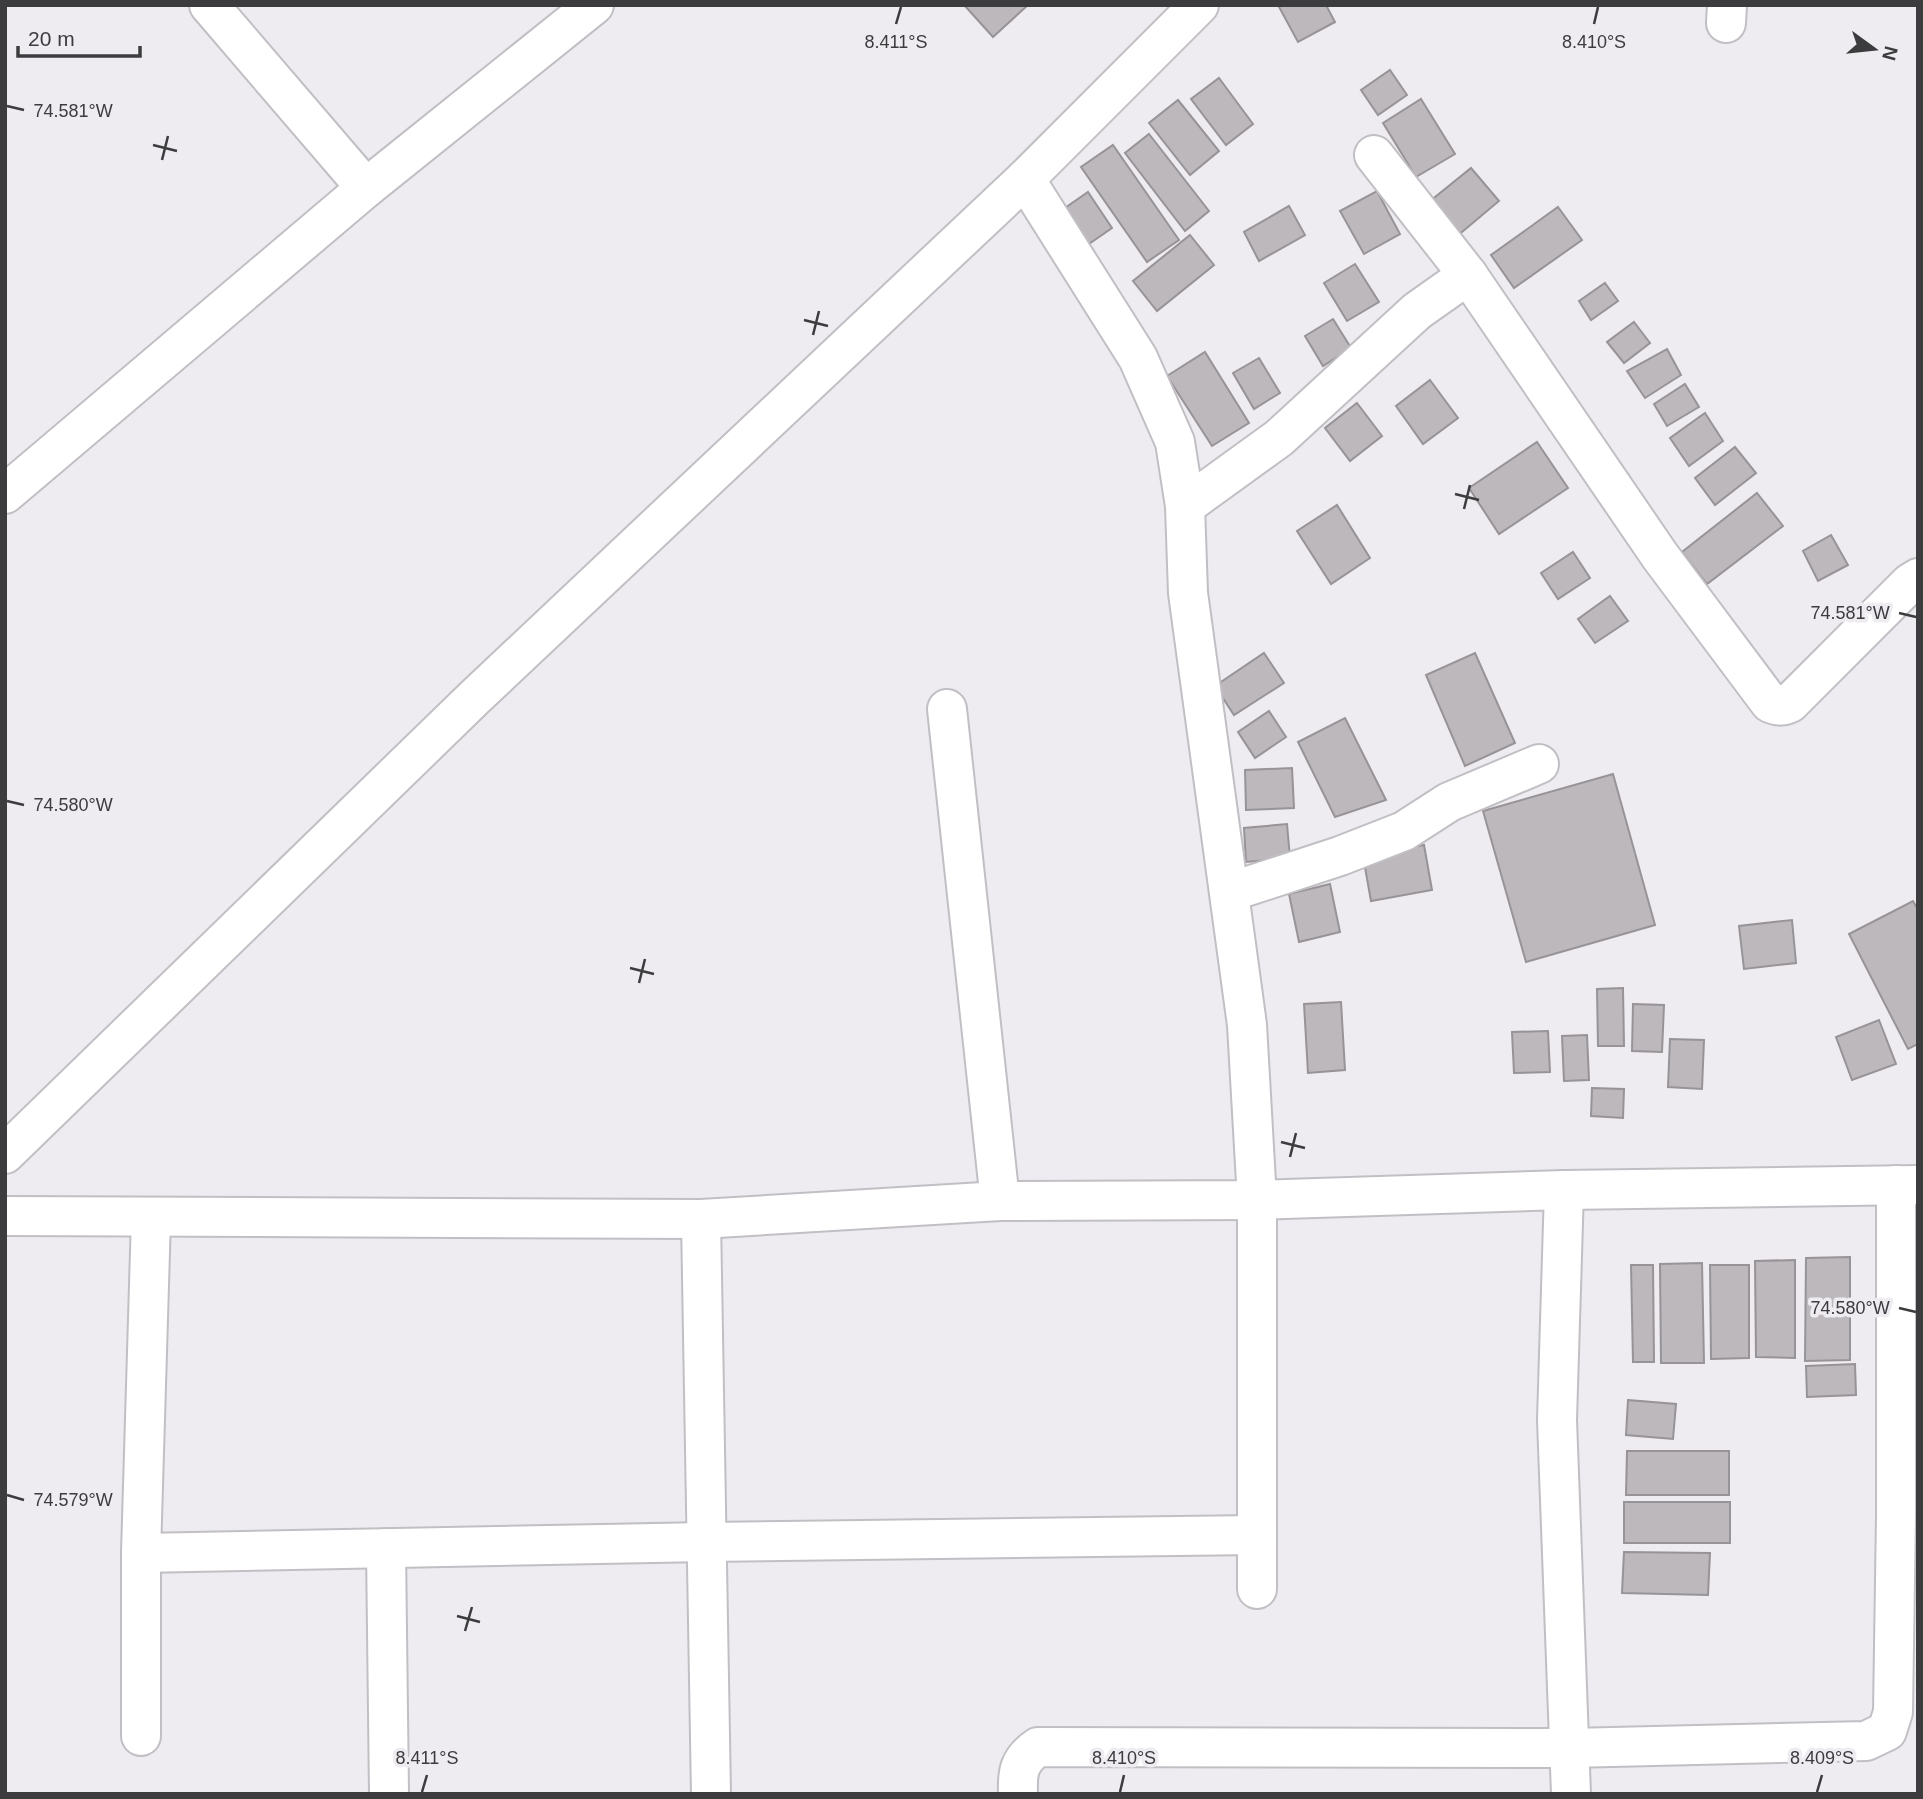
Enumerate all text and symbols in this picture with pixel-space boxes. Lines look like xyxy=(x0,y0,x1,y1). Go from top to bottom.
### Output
scale bar xyxy=(18,14,140,58)
north arrow xyxy=(1839,14,1909,84)
text: 20 m xyxy=(28,27,75,50)
text: 8.411°S xyxy=(865,32,927,52)
text: 8.410°S xyxy=(1562,32,1626,52)
text: N xyxy=(1878,44,1902,63)
text: 74.581°W xyxy=(33,101,113,121)
text: 74.581°W xyxy=(1810,603,1890,623)
text: 74.580°W xyxy=(33,795,113,815)
text: 74.580°W xyxy=(1810,1298,1890,1318)
text: 74.579°W xyxy=(33,1490,113,1510)
text: 8.411°S xyxy=(396,1748,458,1768)
text: 8.410°S xyxy=(1092,1748,1156,1768)
text: 8.409°S xyxy=(1790,1748,1854,1768)

